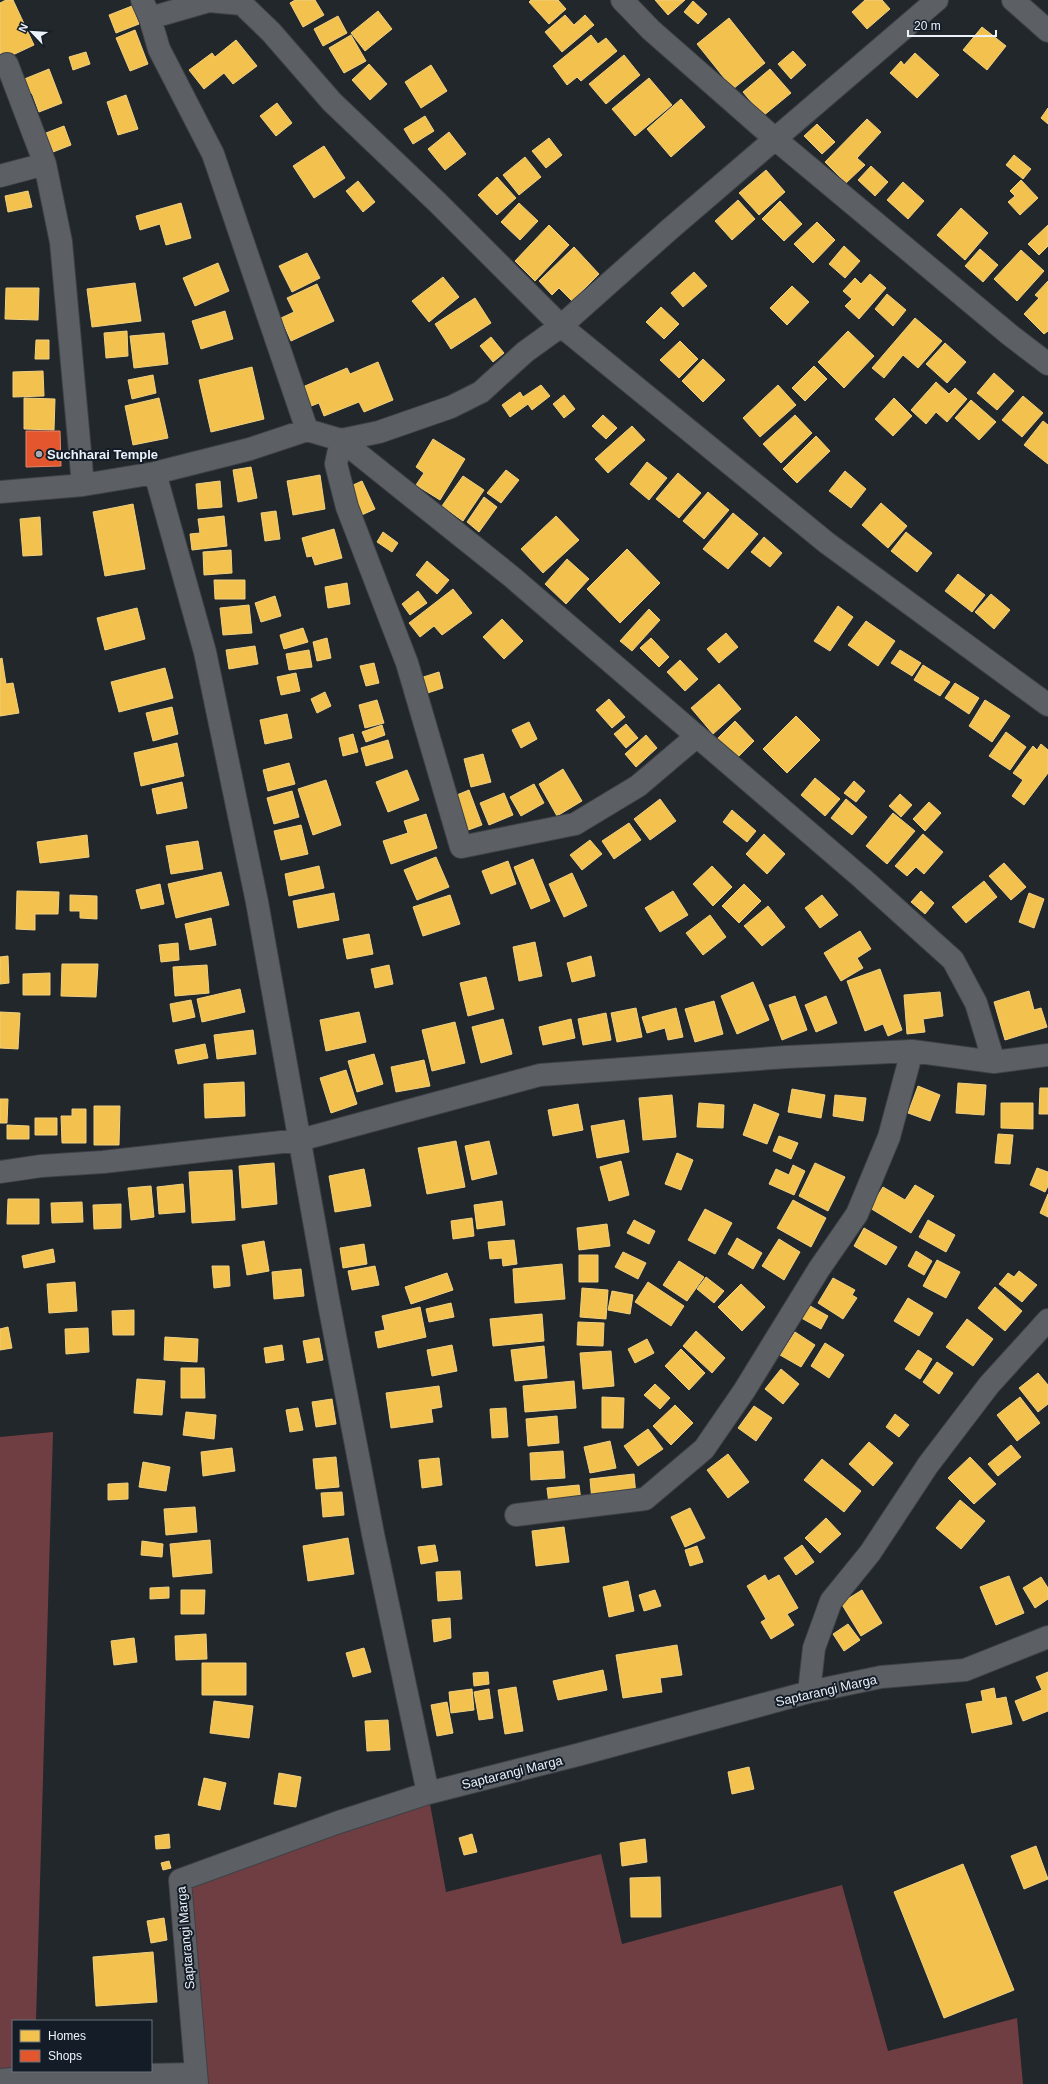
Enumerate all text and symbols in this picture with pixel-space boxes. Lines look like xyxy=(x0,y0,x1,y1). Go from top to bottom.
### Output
north arrow xyxy=(12,12,52,52)
scale bar xyxy=(908,12,996,38)
text: 20 m xyxy=(914,19,941,33)
text: N xyxy=(16,22,30,34)
place label: Suchharai Temple xyxy=(47,447,158,462)
marker: Suchharai Temple xyxy=(34,449,44,459)
street label: Saptarangi Marga xyxy=(774,1671,879,1709)
street label: Saptarangi Marga xyxy=(460,1753,565,1792)
street label: Saptarangi Marga xyxy=(173,1885,197,1990)
legend xyxy=(12,2020,152,2072)
text: Homes xyxy=(48,2029,86,2043)
text: Shops xyxy=(48,2049,82,2063)

